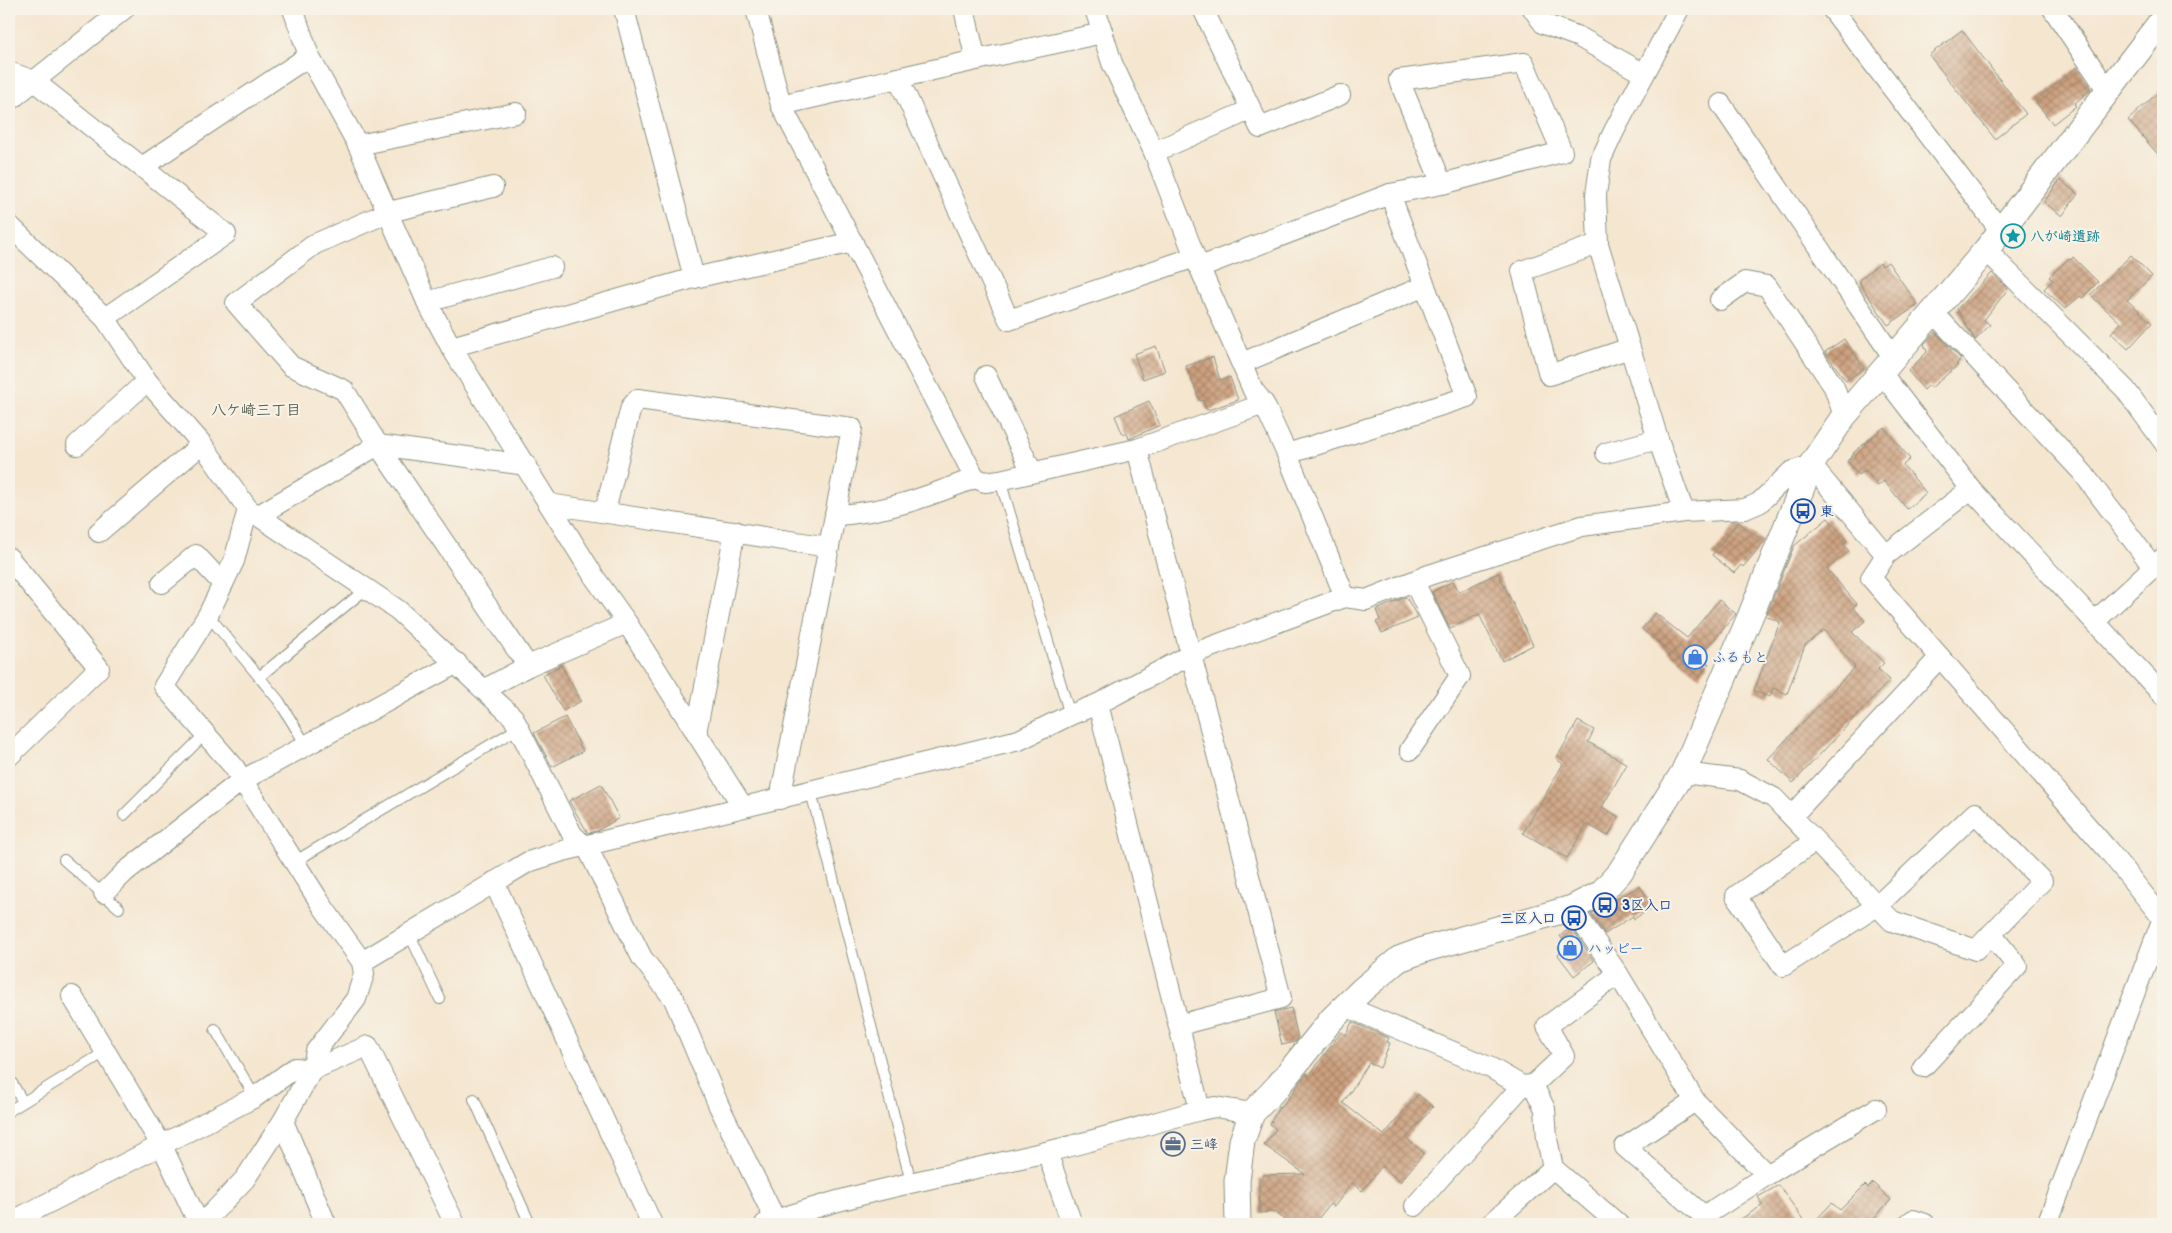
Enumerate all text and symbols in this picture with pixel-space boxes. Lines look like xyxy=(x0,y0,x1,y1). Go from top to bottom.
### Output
place icon: 八が崎遺跡 xyxy=(2000,223,2026,249)
place label: 八が崎遺跡 xyxy=(2030,228,2100,245)
district label: 八ケ崎三丁目 xyxy=(211,401,301,420)
bus stop icon: 東 xyxy=(1790,498,1816,524)
place label: 東 xyxy=(1820,503,1834,520)
shop icon: ふるもと xyxy=(1682,644,1708,670)
place label: ふるもと xyxy=(1712,649,1768,666)
bus stop icon: 3区入口 xyxy=(1592,892,1618,918)
place label: 3区入口 xyxy=(1622,897,1672,914)
bus stop icon: 三区入口 xyxy=(1561,905,1587,931)
place label: 三区入口 xyxy=(1500,910,1556,927)
shop icon: ハッピー xyxy=(1557,935,1583,961)
place label: ハッピー xyxy=(1588,940,1643,957)
office icon: 三峰 xyxy=(1160,1131,1186,1157)
place label: 三峰 xyxy=(1190,1136,1218,1153)

